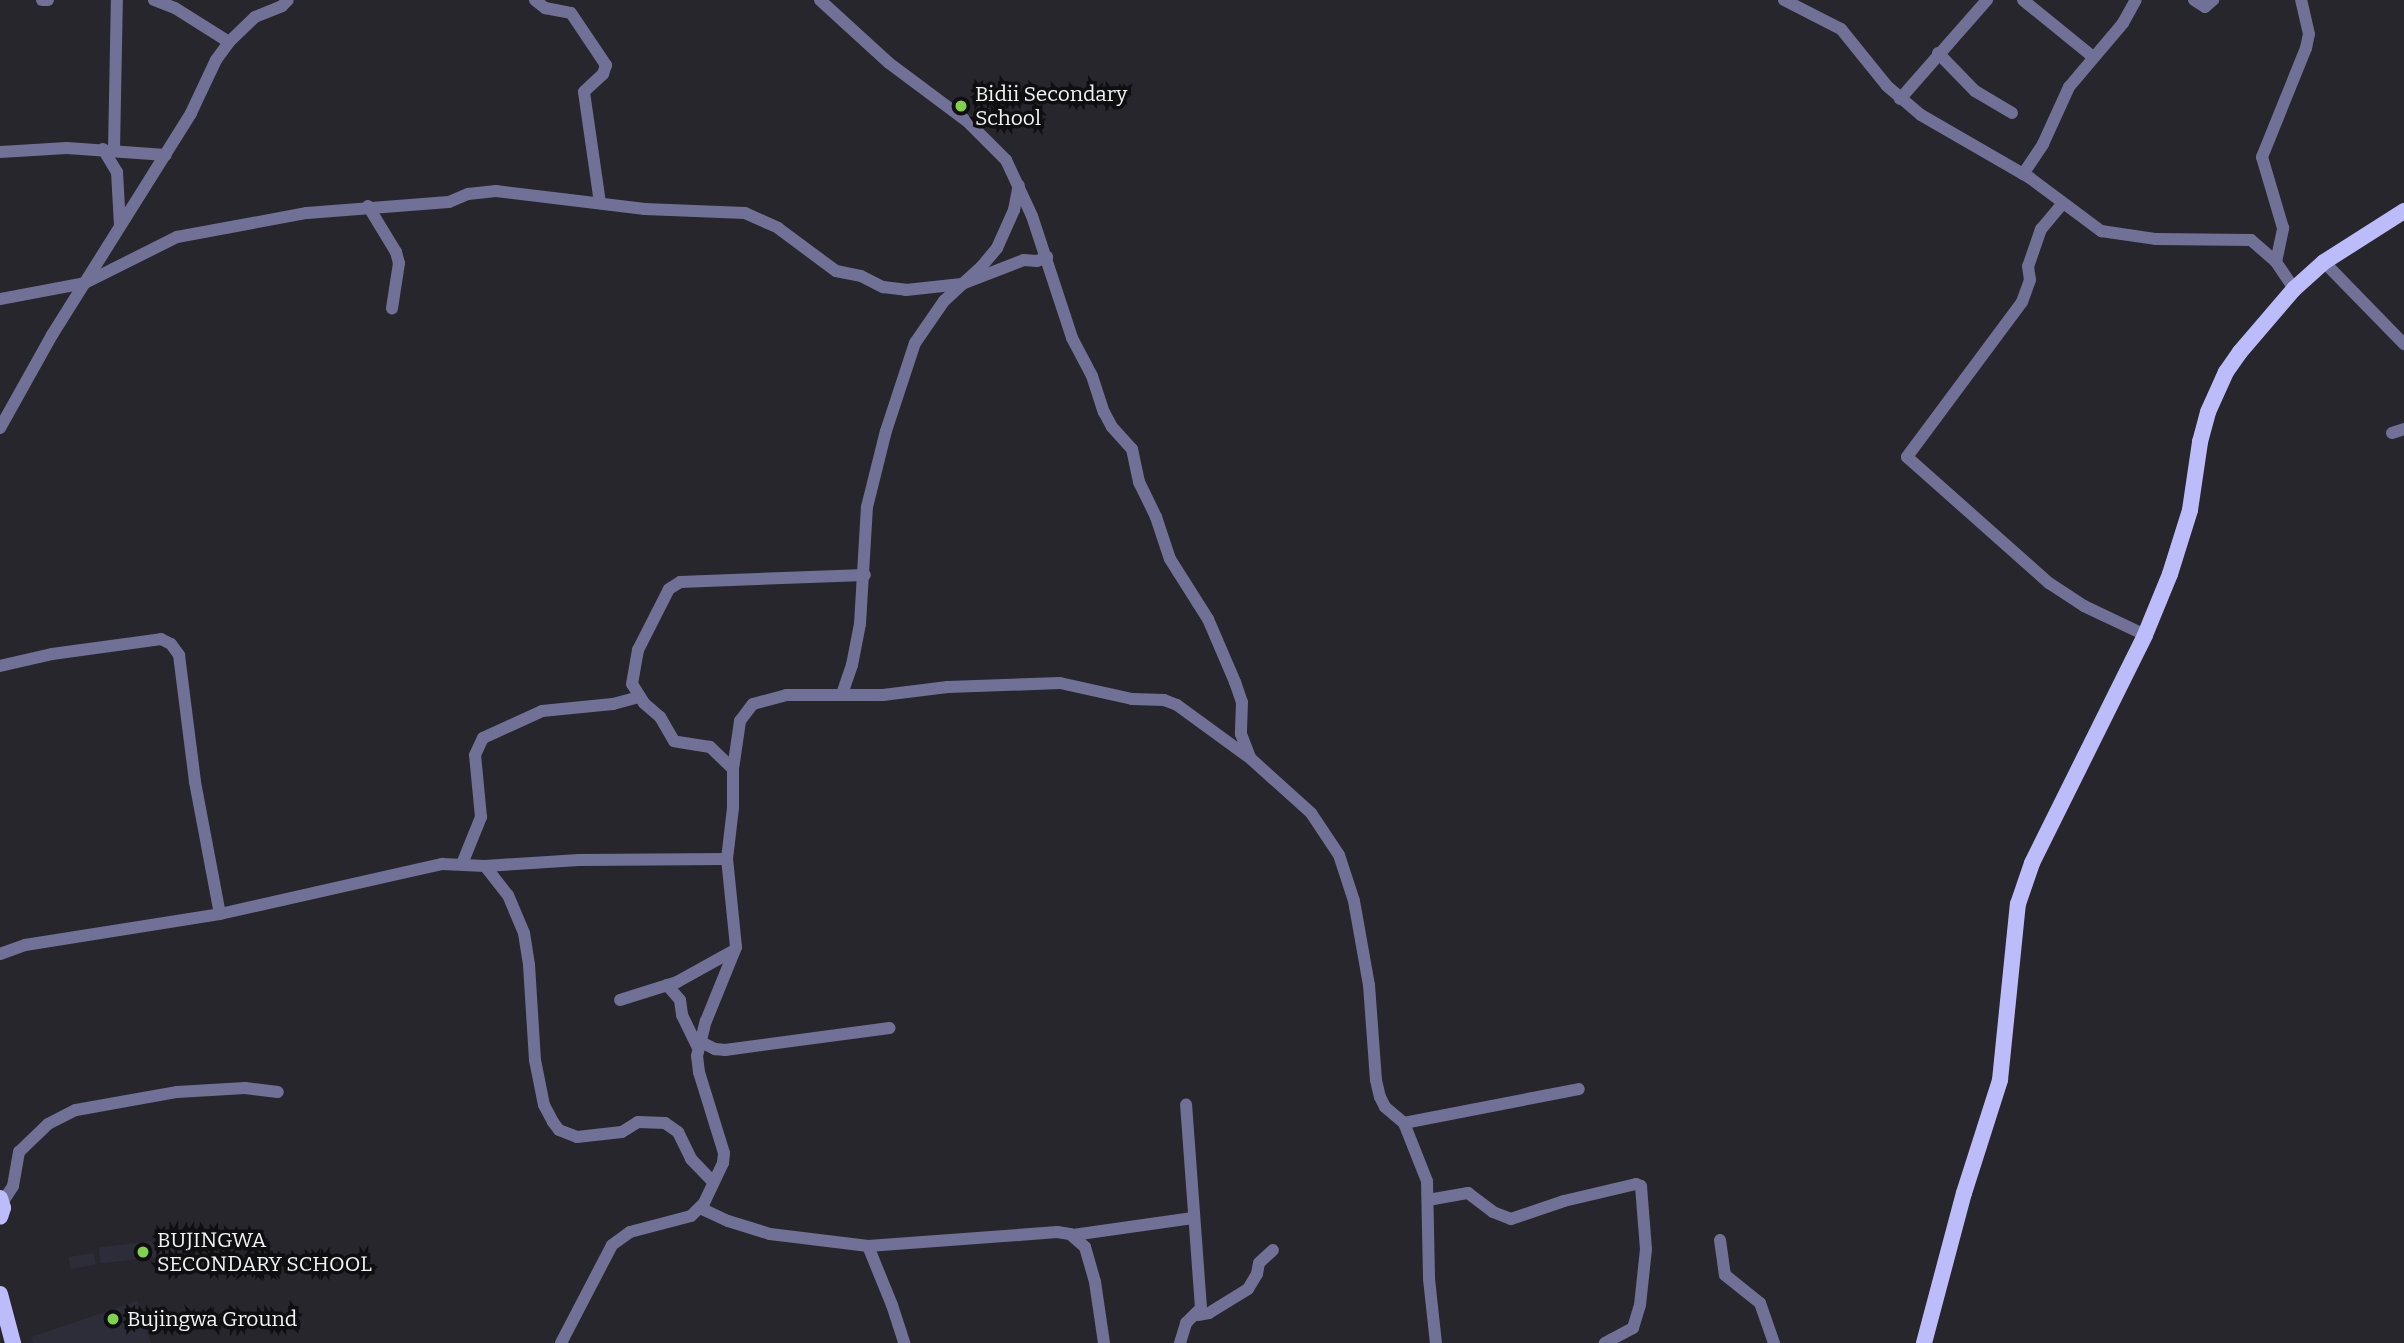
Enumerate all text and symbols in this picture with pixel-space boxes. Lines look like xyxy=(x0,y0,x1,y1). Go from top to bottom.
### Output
place label: Bidii Secondary School xyxy=(975,81,1127,131)
marker: Bidii Secondary School xyxy=(953,98,969,114)
place label: BUJINGWA SECONDARY SCHOOL xyxy=(157,1227,372,1277)
marker: BUJINGWA SECONDARY SCHOOL xyxy=(135,1244,151,1260)
place label: Bujingwa Ground xyxy=(127,1306,297,1332)
marker: Bujingwa Ground xyxy=(105,1311,121,1327)

